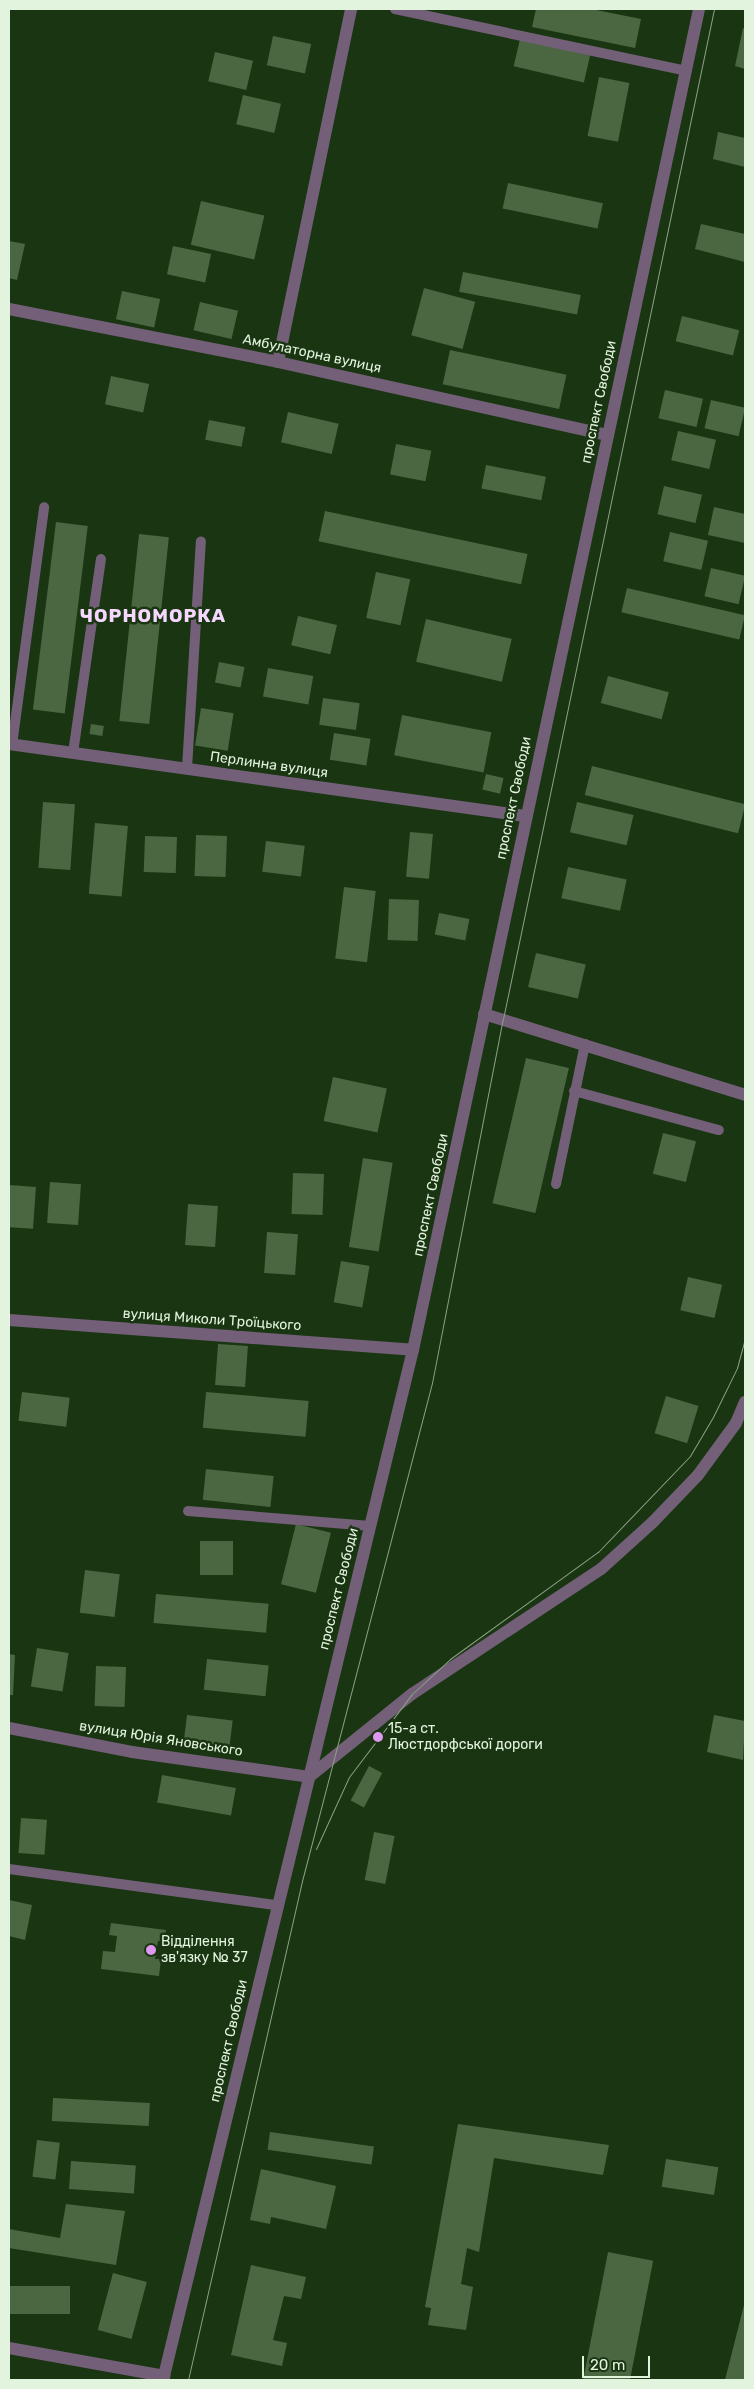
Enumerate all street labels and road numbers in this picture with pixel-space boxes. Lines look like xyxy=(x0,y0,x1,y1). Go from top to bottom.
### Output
street label: Амбулаторна вулиця xyxy=(241,331,383,377)
street label: проспект Свободи xyxy=(578,339,620,465)
street label: проспект Свободи xyxy=(493,735,535,861)
street label: Перлинна вулиця xyxy=(209,748,329,782)
street label: проспект Свободи xyxy=(410,1132,452,1258)
street label: вулиця Миколи Троїцького xyxy=(122,1305,302,1335)
street label: проспект Свободи xyxy=(316,1526,362,1652)
street label: вулиця Юрія Яновського xyxy=(78,1718,244,1760)
street label: проспект Свободи xyxy=(207,1978,251,2104)

